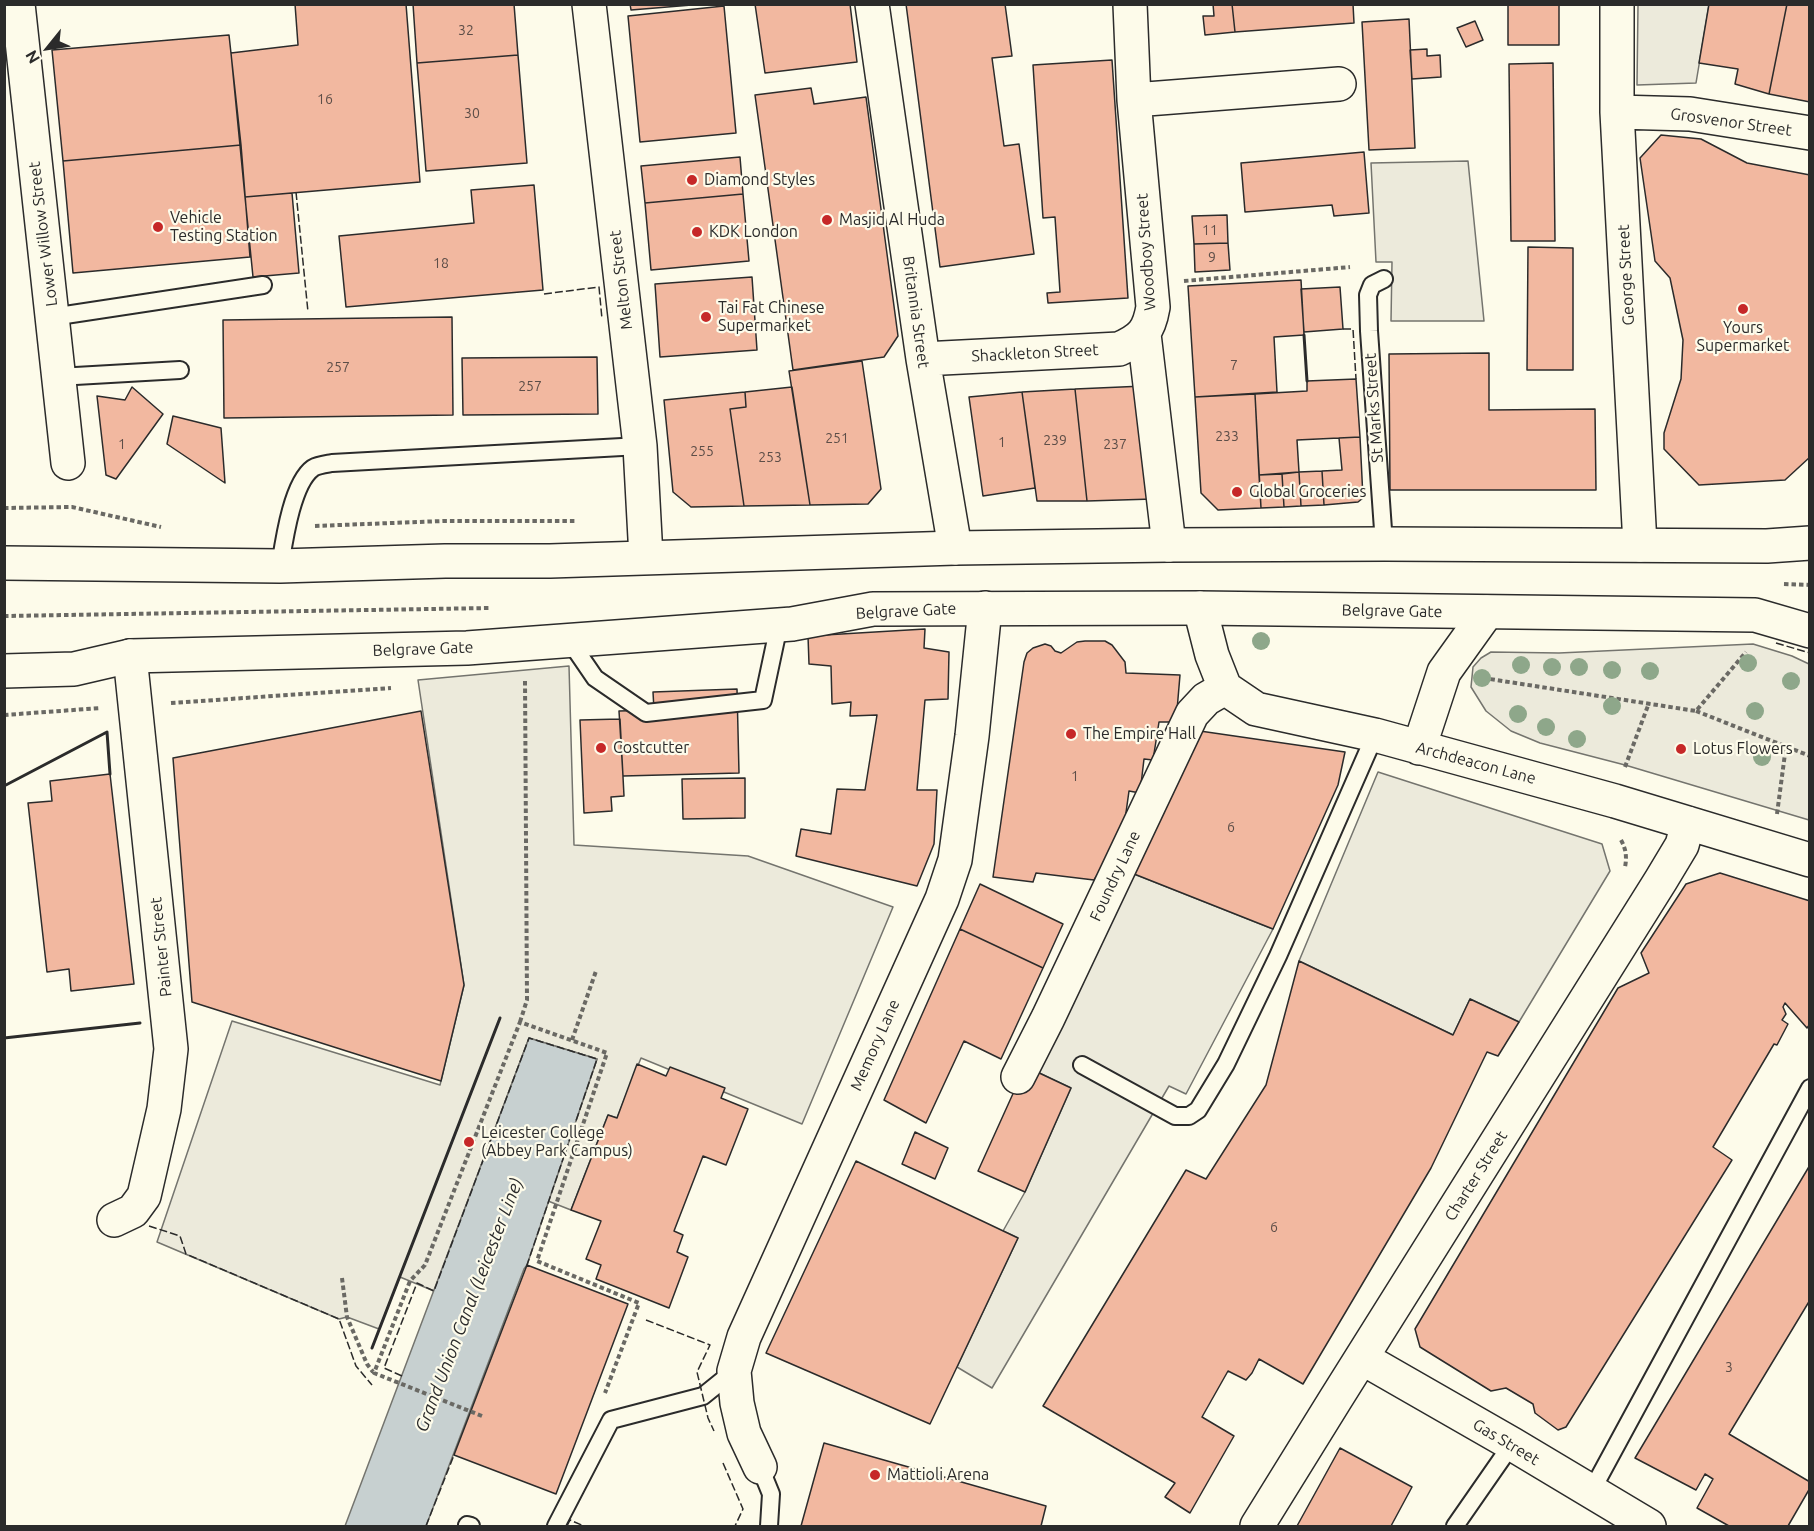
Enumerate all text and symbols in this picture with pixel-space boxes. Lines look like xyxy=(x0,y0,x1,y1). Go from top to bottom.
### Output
north arrow xyxy=(18,18,78,78)
house number: 32 xyxy=(458,22,474,38)
text: N xyxy=(22,47,43,67)
house number: 16 xyxy=(317,91,333,107)
street label: Grosvenor Street xyxy=(1669,104,1793,140)
house number: 30 xyxy=(464,105,480,121)
street label: Lower Willow Street xyxy=(25,160,61,308)
place label: Diamond Styles xyxy=(704,170,815,190)
marker: Diamond Styles xyxy=(685,173,699,187)
street label: Woodboy Street xyxy=(1132,193,1160,311)
place label: Vehicle Testing Station xyxy=(170,208,278,246)
place label: Masjid Al Huda xyxy=(839,210,945,230)
marker: Masjid Al Huda xyxy=(820,213,834,227)
marker: Vehicle Testing Station xyxy=(151,220,165,234)
place label: KDK London xyxy=(709,222,798,242)
house number: 11 xyxy=(1202,222,1218,238)
street label: George Street xyxy=(1614,224,1638,326)
marker: KDK London xyxy=(690,225,704,239)
street label: Melton Street xyxy=(605,229,637,331)
house number: 9 xyxy=(1208,249,1216,265)
house number: 18 xyxy=(433,255,449,271)
street label: Britannia Street xyxy=(899,255,933,369)
place label: Tai Fat Chinese Supermarket xyxy=(718,298,825,336)
marker: Yours Supermarket xyxy=(1736,302,1750,316)
marker: Tai Fat Chinese Supermarket xyxy=(699,310,713,324)
place label: Yours Supermarket xyxy=(1697,318,1789,356)
street label: Shackleton Street xyxy=(971,340,1099,366)
street label: St Marks Street xyxy=(1361,353,1387,463)
house number: 7 xyxy=(1230,357,1238,373)
house number: 257 xyxy=(326,359,350,375)
house number: 257 xyxy=(518,378,542,394)
house number: 233 xyxy=(1215,428,1239,444)
house number: 251 xyxy=(825,430,849,446)
house number: 239 xyxy=(1043,432,1067,448)
house number: 1 xyxy=(998,434,1006,450)
house number: 1 xyxy=(118,436,126,452)
house number: 237 xyxy=(1103,436,1127,452)
house number: 255 xyxy=(690,443,714,459)
house number: 253 xyxy=(758,449,782,465)
place label: Global Groceries xyxy=(1249,482,1367,502)
marker: Global Groceries xyxy=(1230,485,1244,499)
street label: Belgrave Gate xyxy=(855,599,957,623)
street label: Belgrave Gate xyxy=(1341,601,1443,621)
street label: Belgrave Gate xyxy=(372,638,474,660)
place label: The Empire Hall xyxy=(1083,724,1196,744)
marker: The Empire Hall xyxy=(1064,727,1078,741)
place label: Costcutter xyxy=(613,738,689,758)
street label: Archdeacon Lane xyxy=(1414,738,1538,788)
place label: Lotus Flowers xyxy=(1693,739,1793,759)
marker: Costcutter xyxy=(594,741,608,755)
marker: Lotus Flowers xyxy=(1674,742,1688,756)
house number: 1 xyxy=(1071,768,1079,784)
house number: 6 xyxy=(1227,819,1235,835)
street label: Foundry Lane xyxy=(1086,828,1144,924)
street label: Painter Street xyxy=(146,896,176,998)
street label: Memory Lane xyxy=(846,996,904,1094)
place label: Leicester College (Abbey Park Campus) xyxy=(481,1123,633,1161)
street label: Charter Street xyxy=(1441,1127,1511,1225)
marker: Leicester College (Abbey Park Campus) xyxy=(462,1135,476,1149)
water label: Grand Union Canal (Leicester Line) xyxy=(411,1175,527,1435)
house number: 6 xyxy=(1270,1219,1278,1235)
house number: 3 xyxy=(1725,1359,1733,1375)
street label: Gas Street xyxy=(1469,1415,1543,1469)
place label: Mattioli Arena xyxy=(887,1465,989,1485)
marker: Mattioli Arena xyxy=(868,1468,882,1482)

